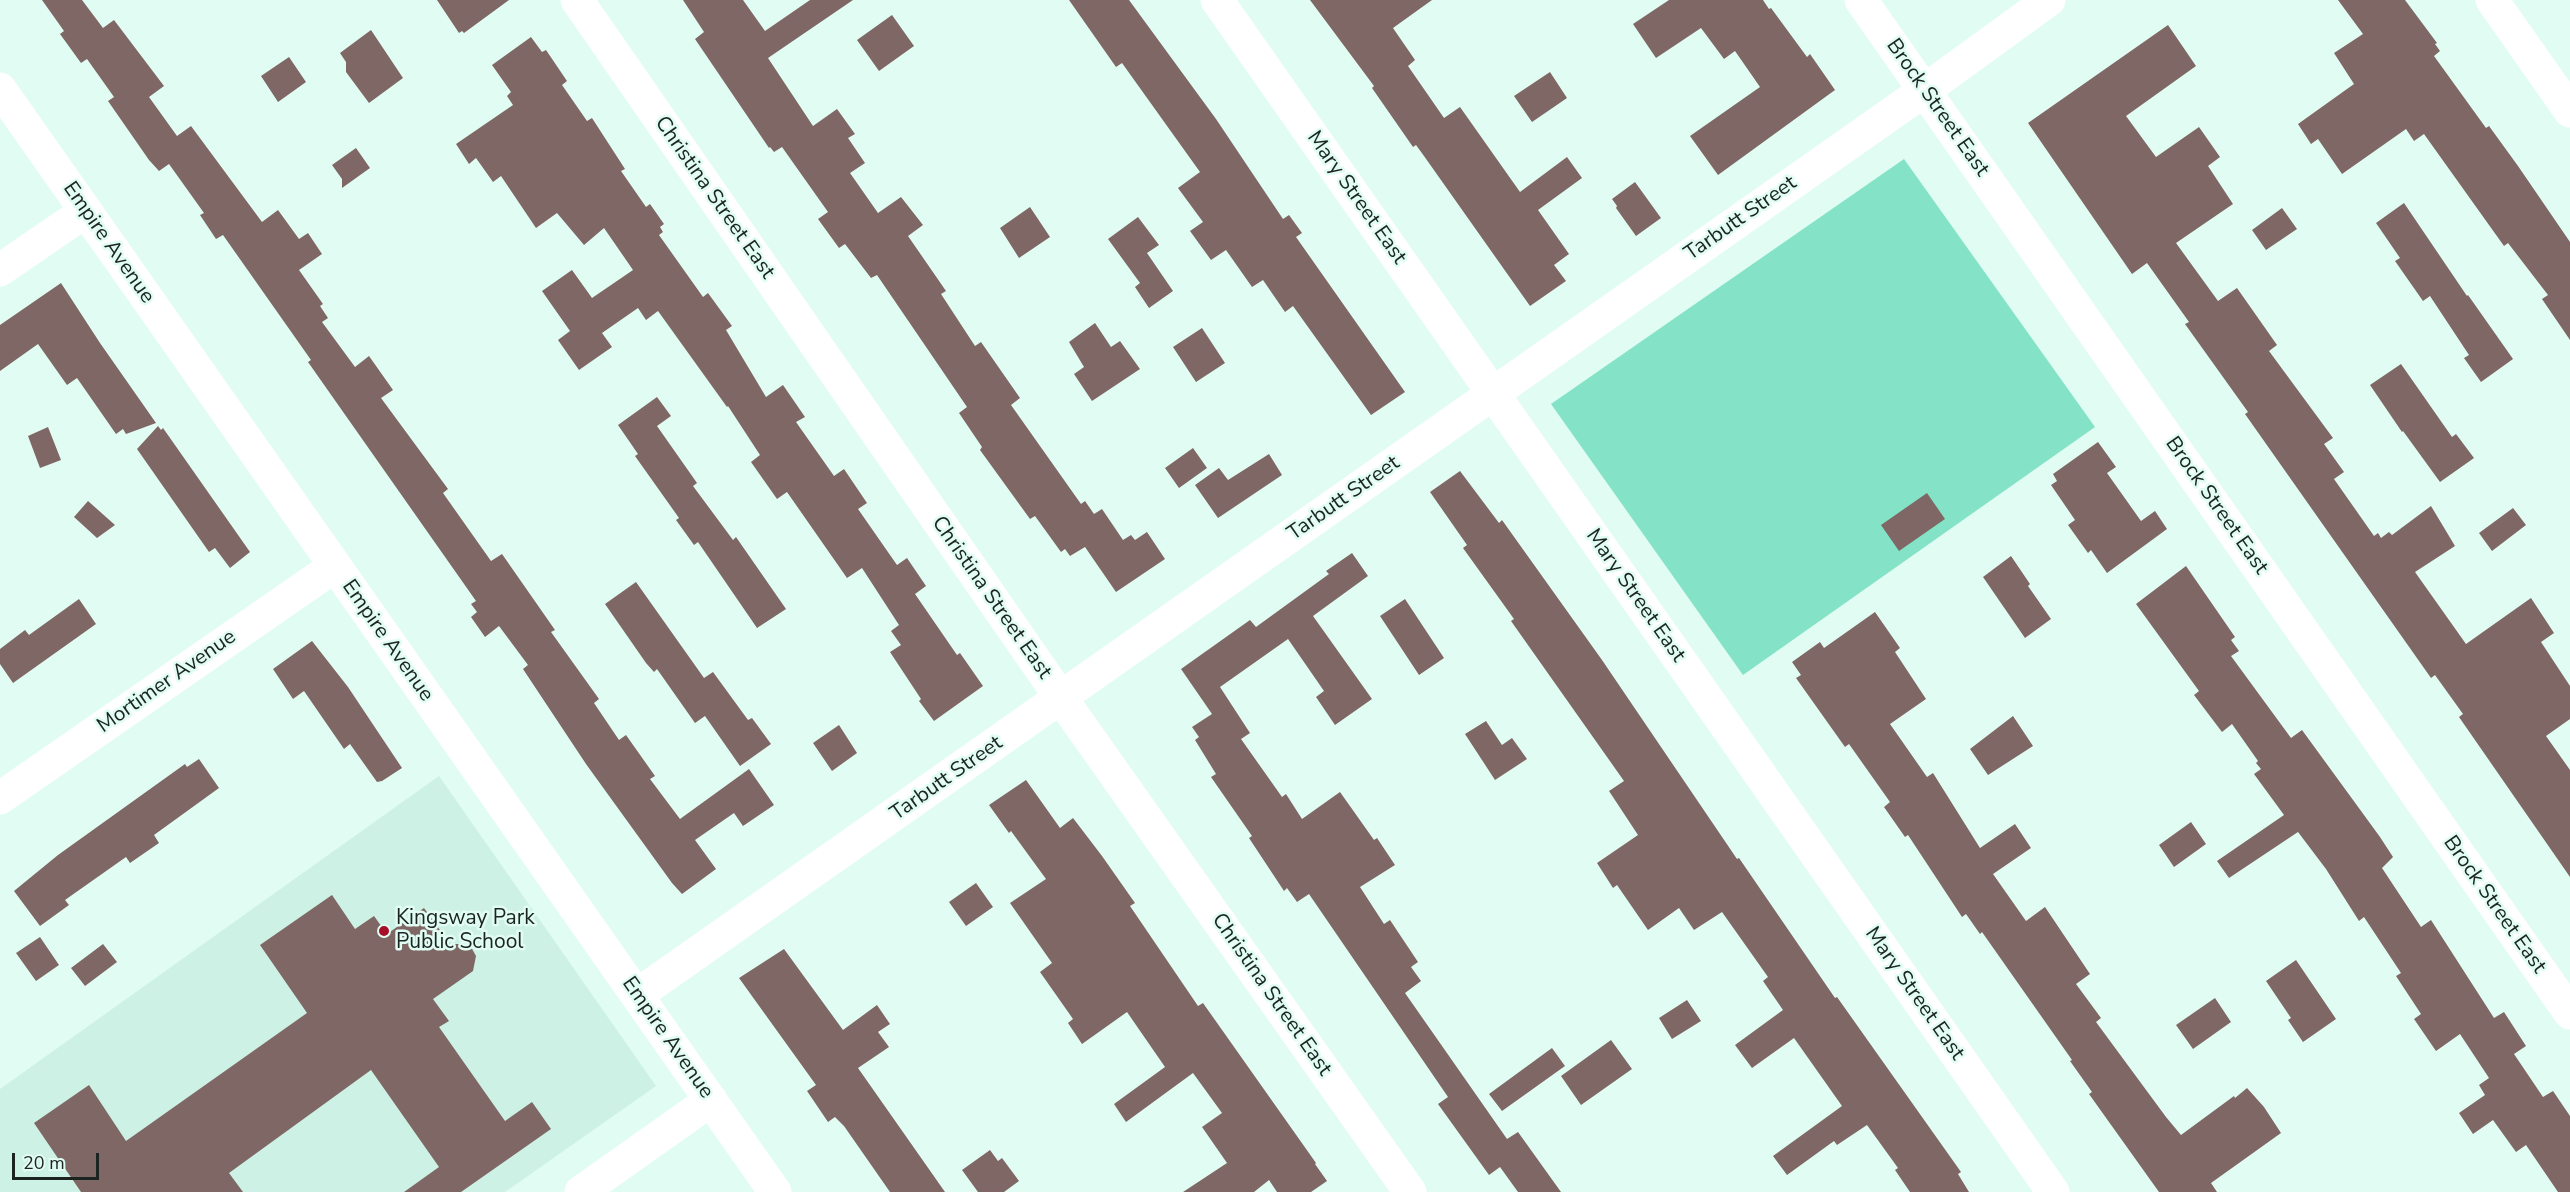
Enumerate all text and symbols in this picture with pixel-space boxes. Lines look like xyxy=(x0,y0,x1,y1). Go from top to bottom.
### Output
street label: Brock Street East xyxy=(1880,34,1994,182)
street label: Christina Street East xyxy=(649,112,779,284)
street label: Mary Street East xyxy=(1301,127,1411,269)
street label: Tarbutt Street xyxy=(1680,171,1802,267)
street label: Empire Avenue xyxy=(57,177,159,309)
street label: Brock Street East xyxy=(2159,432,2273,580)
street label: Tarbutt Street xyxy=(1283,451,1405,547)
street label: Christina Street East xyxy=(926,512,1056,684)
street label: Mary Street East xyxy=(1580,525,1690,667)
street label: Empire Avenue xyxy=(336,575,438,707)
street label: Mortimer Avenue xyxy=(93,625,241,739)
street label: Tarbutt Street xyxy=(886,731,1008,827)
street label: Brock Street East xyxy=(2437,831,2551,979)
place label: Kingsway Park Public School xyxy=(396,906,535,956)
street label: Christina Street East xyxy=(1206,909,1336,1081)
street label: Mary Street East xyxy=(1859,923,1969,1065)
marker: Kingsway Park Public School xyxy=(377,924,391,938)
street label: Empire Avenue xyxy=(616,972,718,1104)
scale bar xyxy=(15,1141,102,1179)
text: 20 m xyxy=(23,1151,65,1175)

